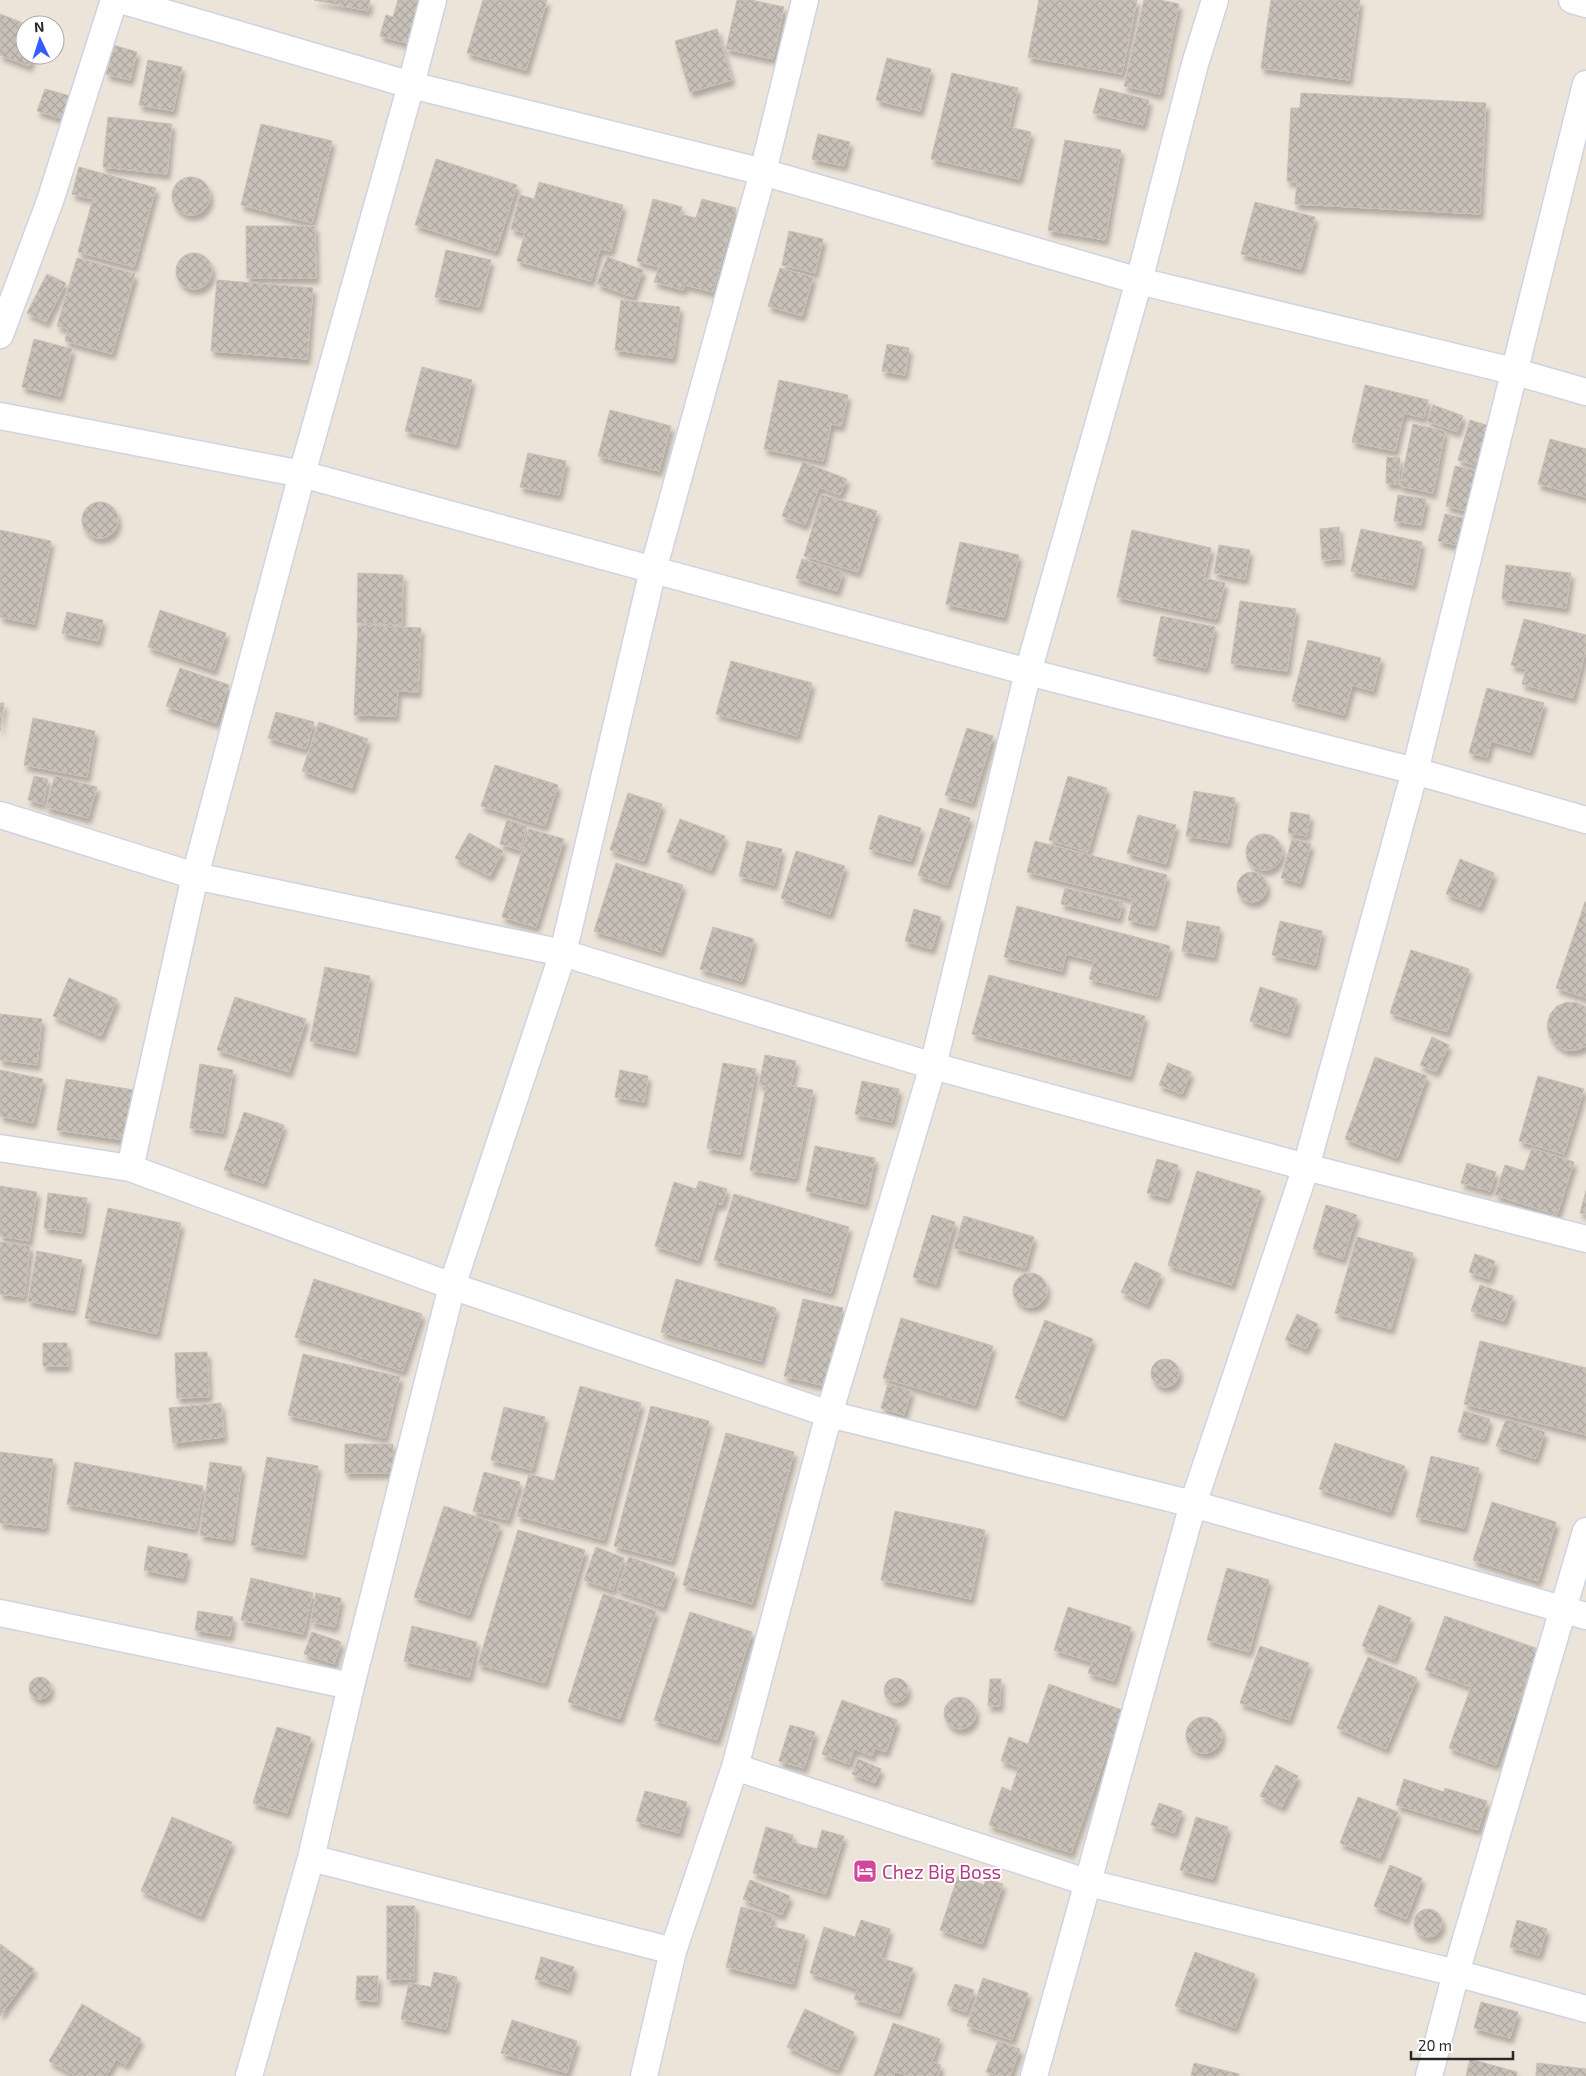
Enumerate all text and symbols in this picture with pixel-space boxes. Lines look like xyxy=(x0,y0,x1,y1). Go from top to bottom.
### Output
north arrow xyxy=(15,15,65,65)
text: N xyxy=(33,18,45,35)
hotel icon: Chez Big Boss xyxy=(852,1858,878,1884)
place label: Chez Big Boss xyxy=(882,1860,1001,1883)
scale bar xyxy=(1411,2028,1514,2060)
text: 20 m xyxy=(1418,2036,1452,2054)

